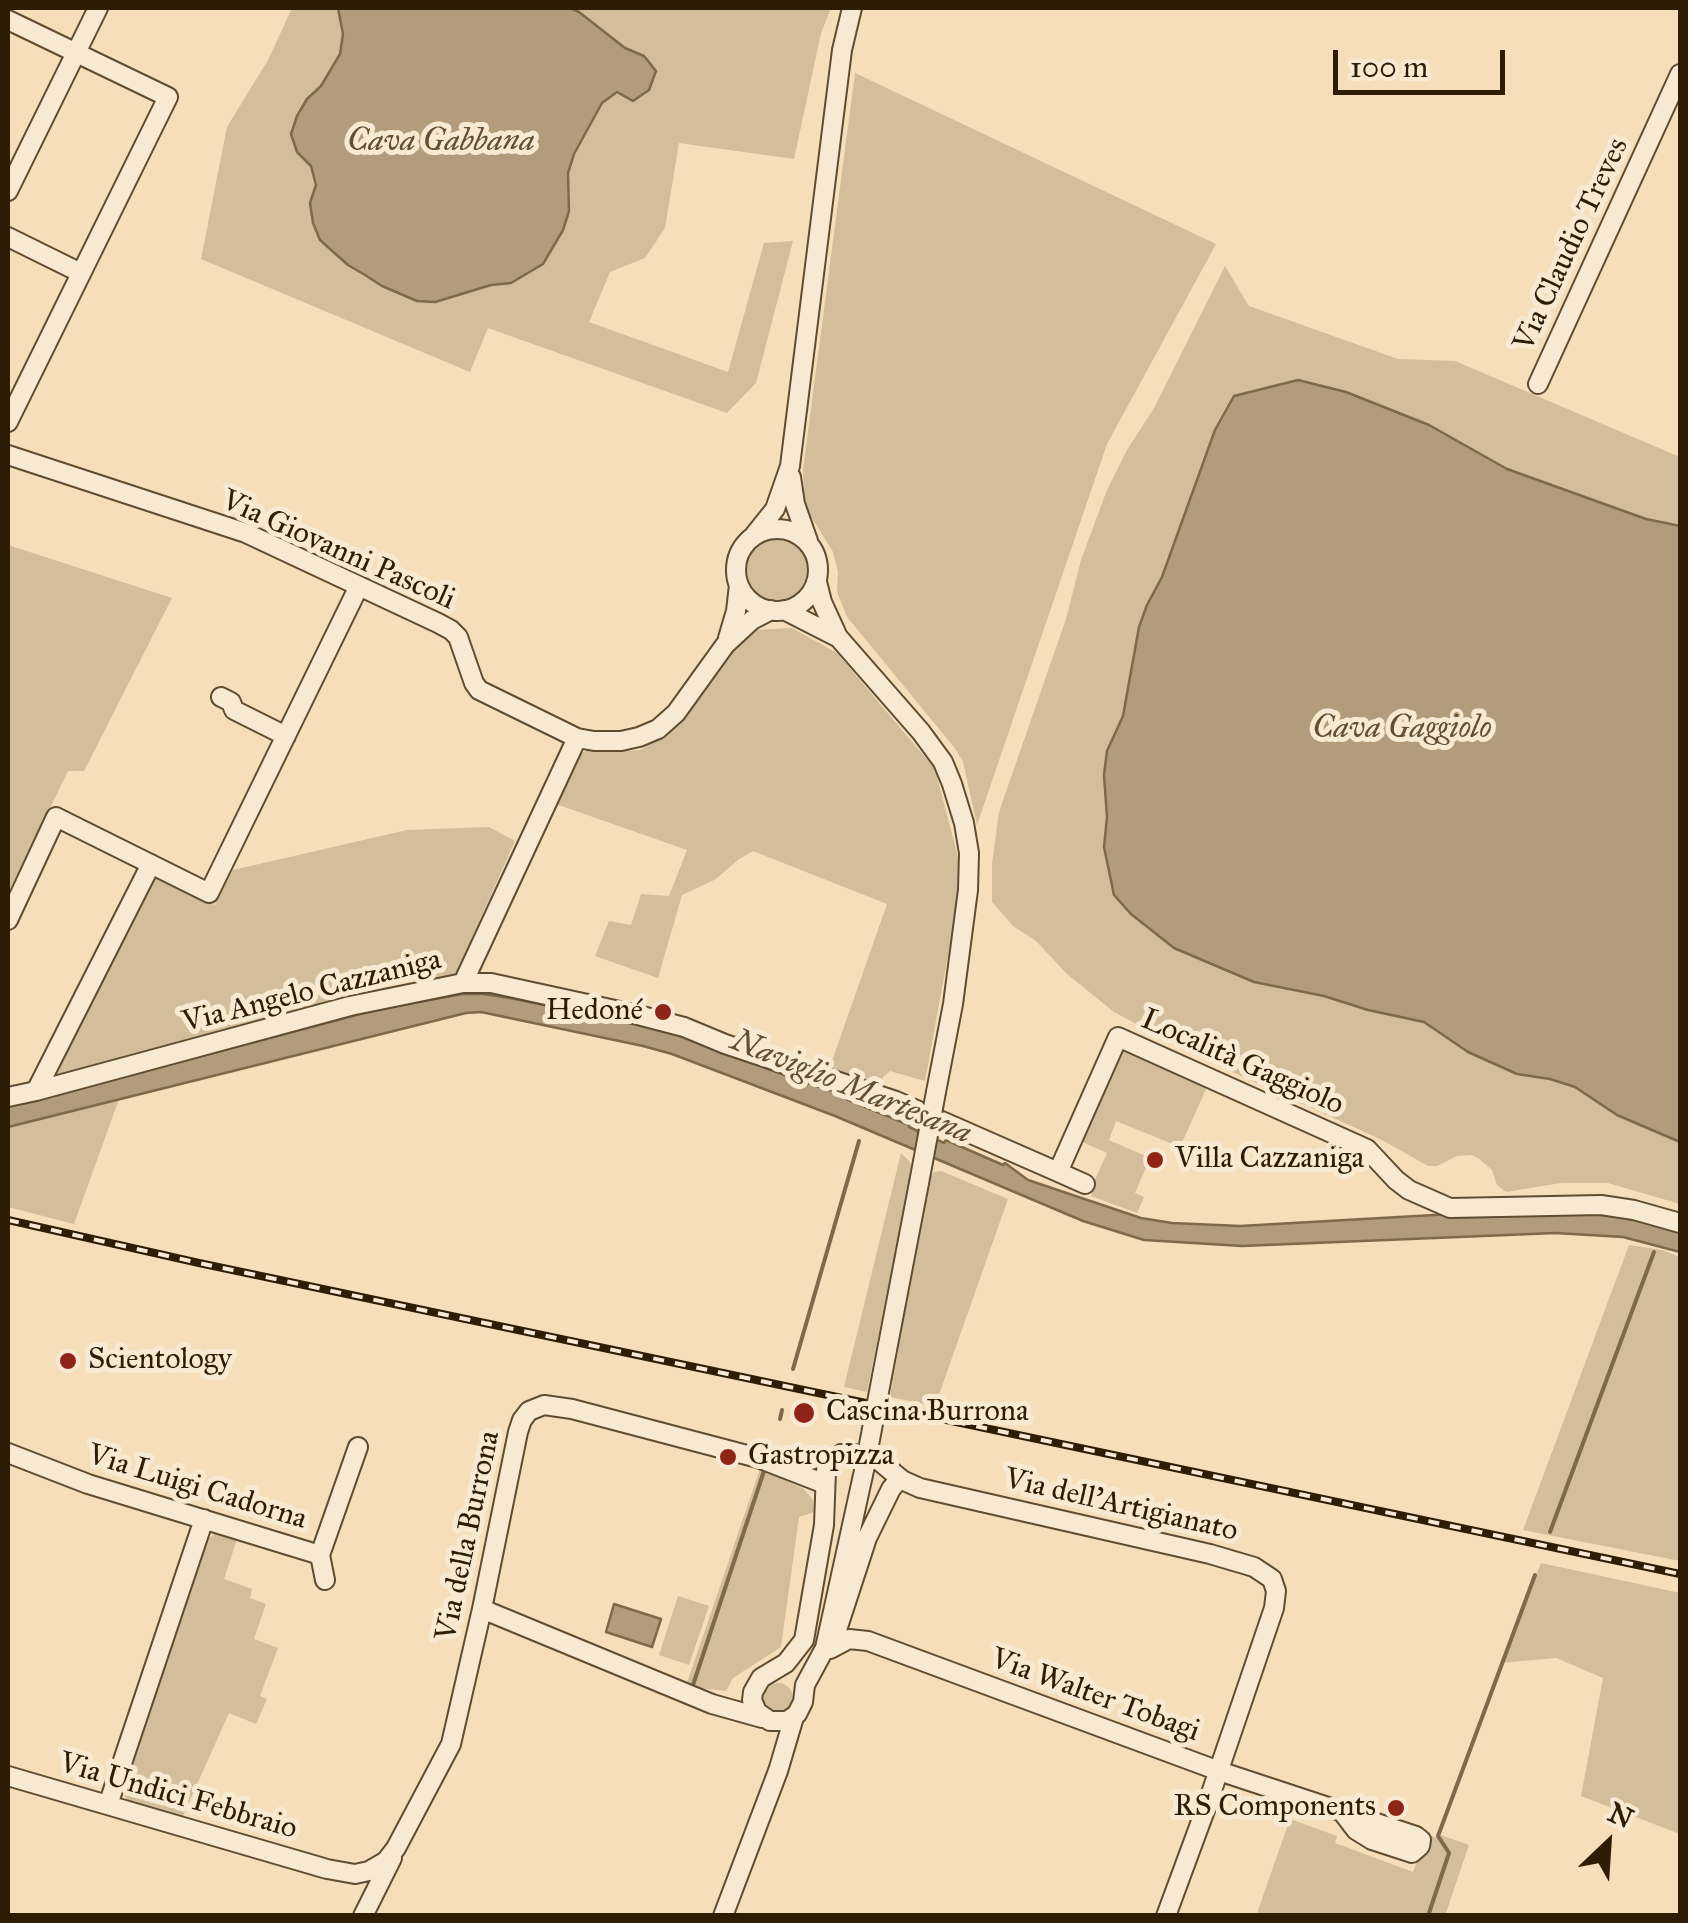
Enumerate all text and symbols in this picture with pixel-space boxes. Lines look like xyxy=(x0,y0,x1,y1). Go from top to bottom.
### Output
scale bar xyxy=(1338,30,1510,92)
text: 100 m xyxy=(1350,49,1428,85)
water label: Cava Gabbana xyxy=(347,123,535,161)
street label: Via Claudio Treves xyxy=(1507,133,1637,357)
street label: Via Giovanni Pascoli xyxy=(216,483,460,619)
water label: Cava Gaggiolo xyxy=(1312,710,1492,748)
street label: Via Angelo Cazzaniga xyxy=(179,942,445,1042)
place label: Hedoné xyxy=(546,994,643,1030)
marker: Hedoné xyxy=(652,1001,674,1023)
street label: Località Gaggiolo xyxy=(1135,1002,1349,1124)
water label: Naviglio Martesana xyxy=(725,1022,977,1154)
place label: Villa Cazzaniga xyxy=(1175,1142,1364,1178)
marker: Villa Cazzaniga xyxy=(1144,1149,1166,1171)
place label: Scientology xyxy=(88,1343,232,1379)
marker: Scientology xyxy=(57,1350,79,1372)
place label: Cascina Burrona xyxy=(826,1395,1029,1431)
marker: Cascina Burrona xyxy=(791,1400,817,1426)
street label: Via della Burrona xyxy=(429,1428,509,1644)
street label: Via Luigi Cadorna xyxy=(83,1438,311,1538)
place label: Gastropizza xyxy=(748,1439,894,1475)
marker: Gastropizza xyxy=(717,1446,739,1468)
street label: Via dell'Artigianato xyxy=(1001,1462,1241,1550)
street label: Via Walter Tobagi xyxy=(986,1642,1204,1750)
street label: Via Undici Febbraio xyxy=(55,1746,301,1848)
place label: RS Components xyxy=(1174,1790,1376,1826)
north arrow xyxy=(1558,1793,1658,1893)
text: N xyxy=(1603,1794,1639,1836)
marker: RS Components xyxy=(1385,1797,1407,1819)

